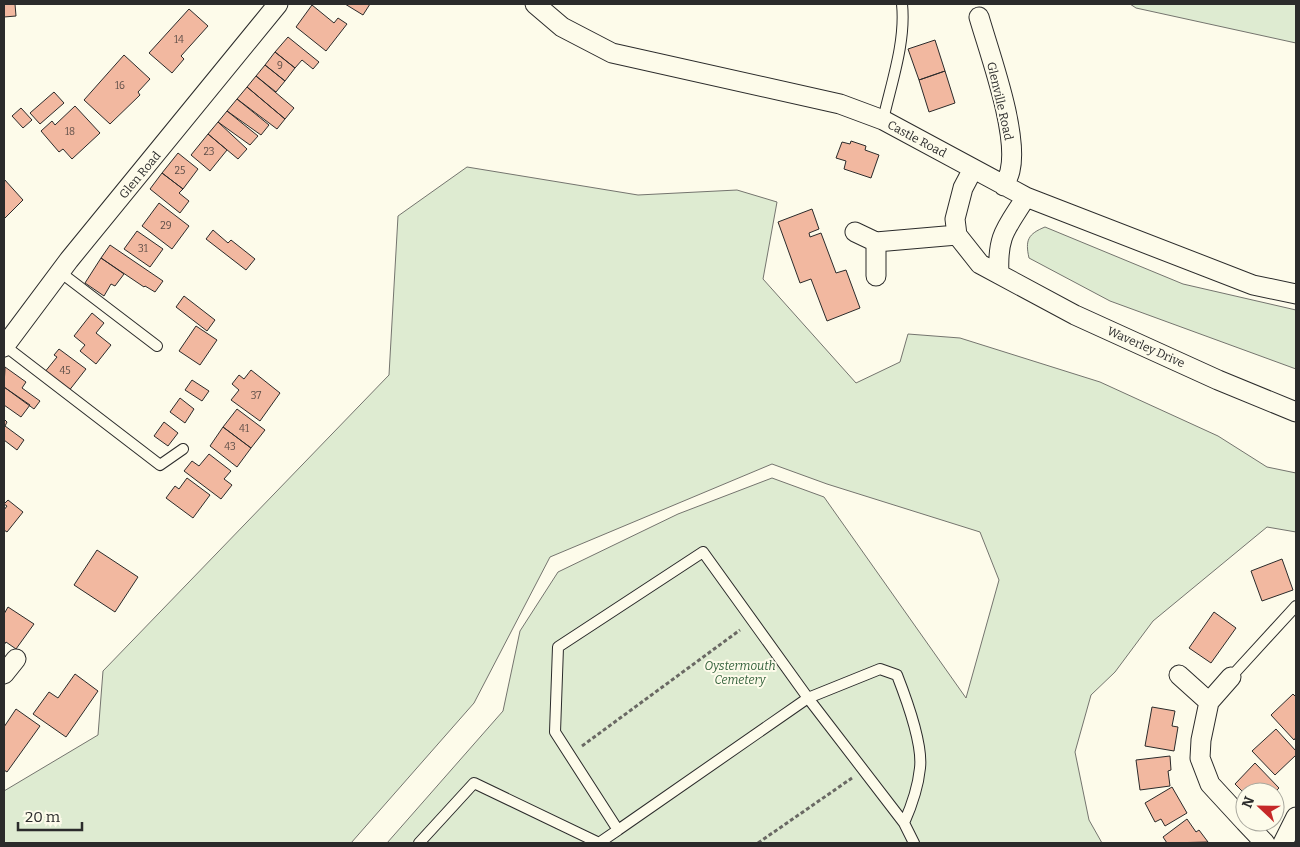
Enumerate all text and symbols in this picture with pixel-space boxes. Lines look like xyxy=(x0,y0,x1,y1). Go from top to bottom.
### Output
house number: 14 xyxy=(174,34,184,46)
house number: 9 xyxy=(277,60,283,72)
street label: Glenville Road xyxy=(984,60,1016,142)
house number: 16 xyxy=(115,80,125,92)
street label: Castle Road xyxy=(885,118,949,160)
house number: 18 xyxy=(65,126,75,138)
house number: 23 xyxy=(203,146,215,158)
street label: Glen Road xyxy=(116,149,164,201)
house number: 25 xyxy=(175,165,185,177)
house number: 29 xyxy=(160,220,172,232)
house number: 31 xyxy=(138,243,148,255)
street label: Waverley Drive xyxy=(1105,324,1187,370)
house number: 45 xyxy=(59,365,71,377)
house number: 37 xyxy=(251,390,261,402)
house number: 41 xyxy=(239,423,249,435)
house number: 43 xyxy=(224,441,236,453)
park label: Oystermouth Cemetery xyxy=(704,659,776,687)
north arrow xyxy=(1235,782,1285,832)
text: N xyxy=(1239,794,1258,811)
scale bar xyxy=(18,800,81,832)
text: 20 m xyxy=(25,808,61,826)

